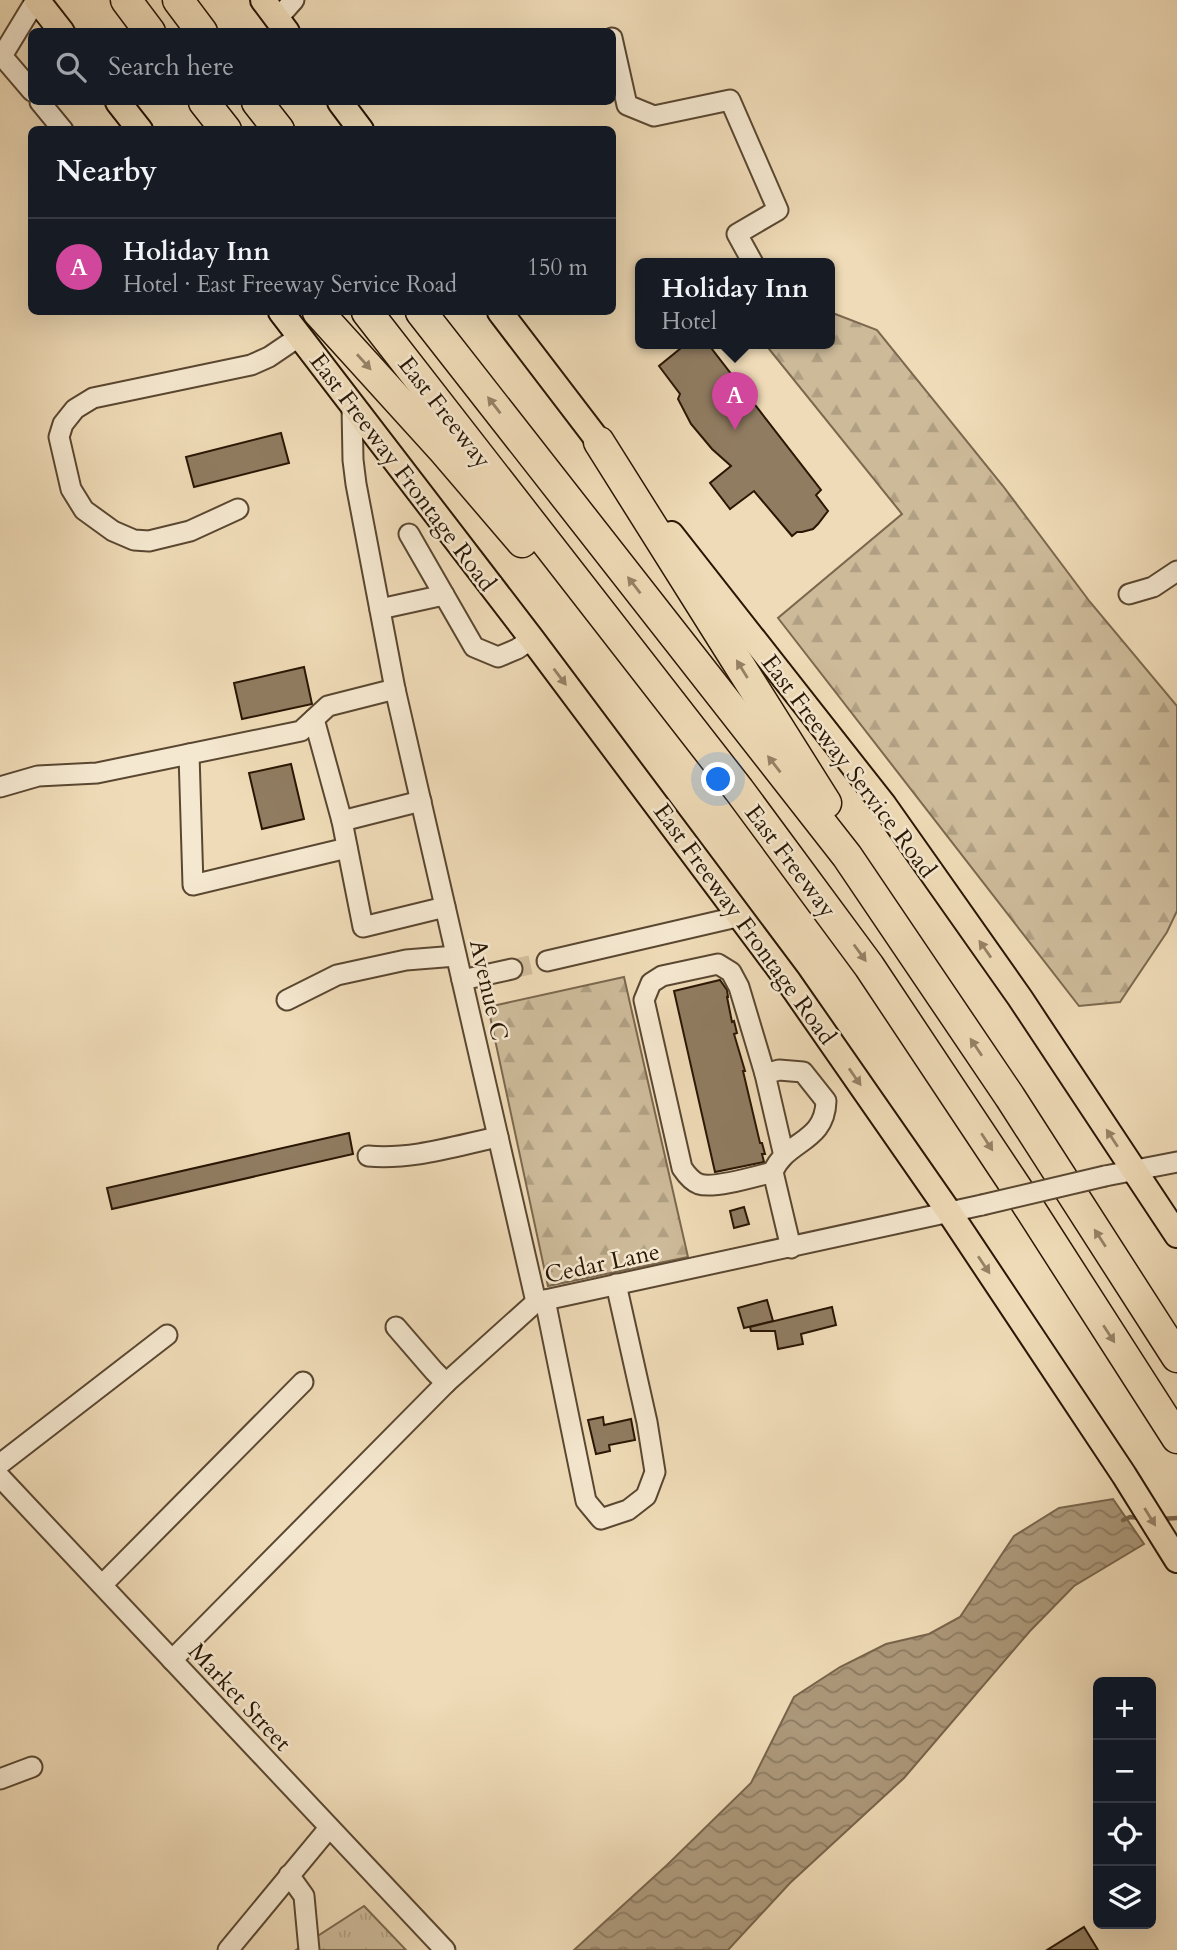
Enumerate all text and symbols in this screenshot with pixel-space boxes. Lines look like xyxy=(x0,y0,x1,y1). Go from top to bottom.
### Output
search box xyxy=(28,28,616,105)
icon: search xyxy=(52,48,90,86)
text: Search here xyxy=(108,49,234,84)
text: Nearby xyxy=(56,151,157,192)
text: Holiday Inn xyxy=(123,234,270,269)
text: A xyxy=(70,252,88,283)
text: 150 m xyxy=(527,252,588,283)
popup xyxy=(635,258,835,349)
text: Hotel · East Freeway Service Road xyxy=(123,269,457,300)
text: Holiday Inn xyxy=(662,271,808,306)
text: Hotel xyxy=(662,306,717,337)
street label: East Freeway Frontage Road xyxy=(302,346,503,599)
street label: East Freeway xyxy=(390,349,499,475)
one-way arrow xyxy=(356,353,372,371)
pin: A xyxy=(712,372,758,430)
one-way arrow xyxy=(486,397,501,415)
one-way arrow xyxy=(626,576,641,594)
street label: East Freeway Service Road xyxy=(756,649,942,883)
one-way arrow xyxy=(735,659,748,678)
one-way arrow xyxy=(553,668,567,686)
one-way arrow xyxy=(767,755,782,773)
your location xyxy=(701,762,735,796)
street label: East Freeway Frontage Road xyxy=(646,797,844,1052)
street label: East Freeway xyxy=(739,799,843,923)
street label: Avenue C xyxy=(461,936,516,1044)
one-way arrow xyxy=(978,940,992,958)
one-way arrow xyxy=(853,944,867,963)
one-way arrow xyxy=(969,1038,983,1056)
one-way arrow xyxy=(848,1068,862,1086)
one-way arrow xyxy=(1106,1128,1119,1147)
one-way arrow xyxy=(980,1133,993,1152)
one-way arrow xyxy=(1094,1228,1107,1247)
street label: Cedar Lane xyxy=(541,1235,663,1292)
one-way arrow xyxy=(977,1255,990,1274)
one-way arrow xyxy=(1103,1324,1116,1344)
one-way arrow xyxy=(1144,1508,1157,1527)
street label: Market Street xyxy=(181,1636,299,1759)
map controls xyxy=(1093,1677,1156,1929)
button: + xyxy=(1093,1677,1156,1740)
button: − xyxy=(1093,1740,1156,1803)
button: locate xyxy=(1093,1803,1156,1866)
button: layers xyxy=(1093,1866,1156,1929)

